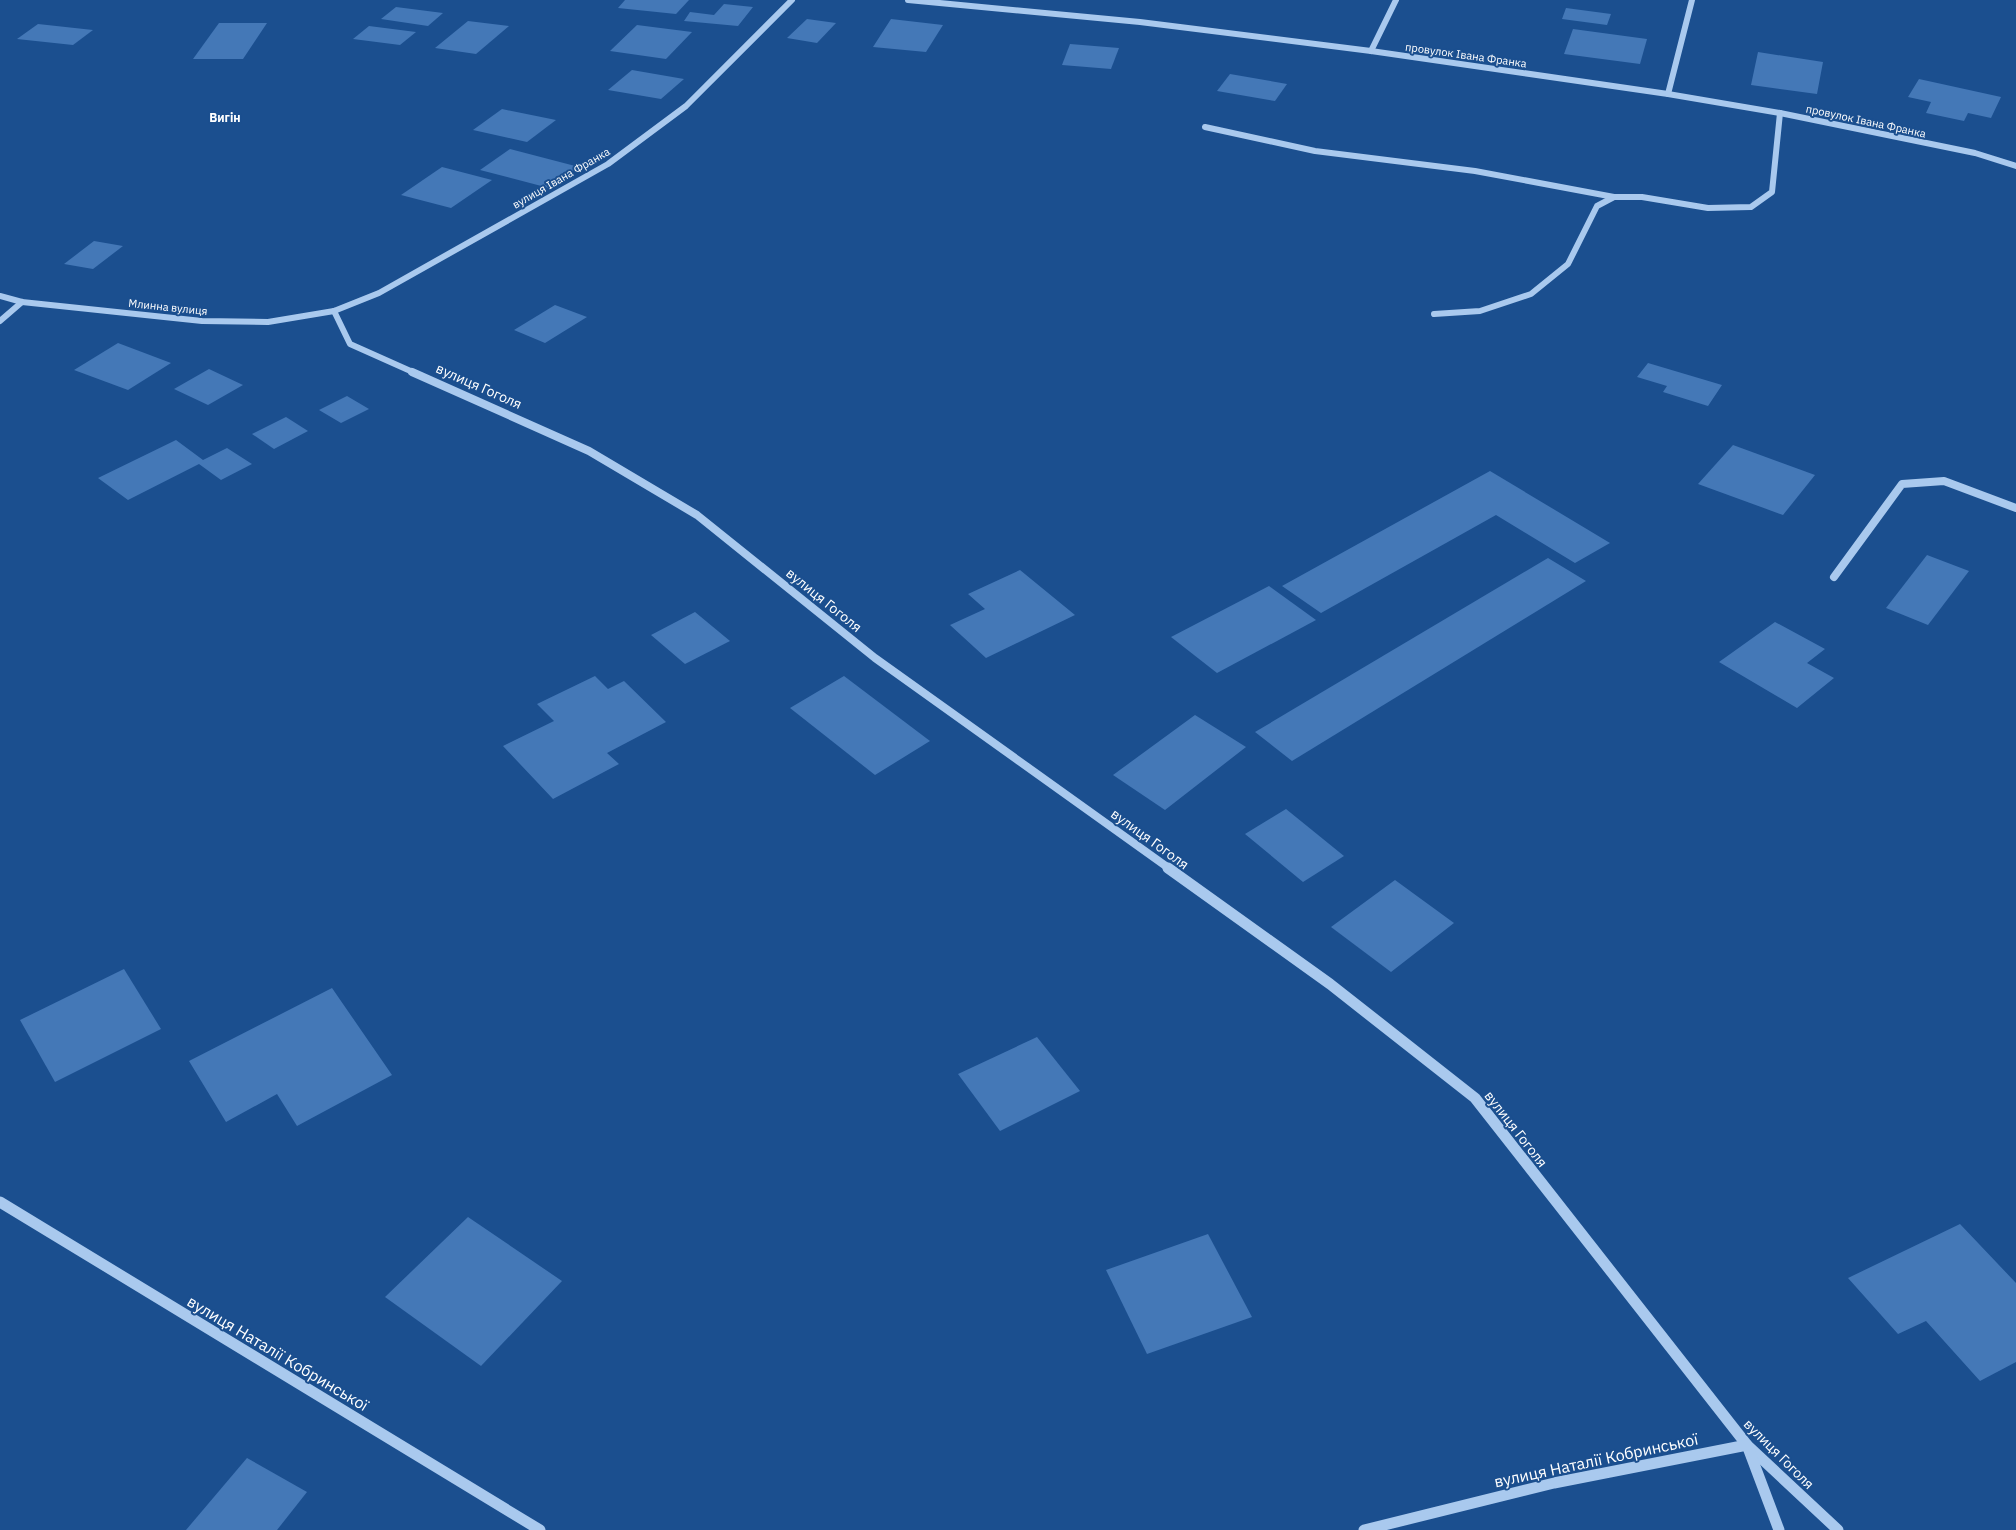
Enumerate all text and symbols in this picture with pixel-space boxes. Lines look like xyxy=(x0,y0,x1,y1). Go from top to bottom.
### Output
street label: провулок Івана Франка xyxy=(1404,40,1528,70)
street label: провулок Івана Франка xyxy=(1805,101,1927,141)
district label: Вигін xyxy=(209,110,241,125)
street label: вулиця Івана Франка xyxy=(510,144,612,212)
street label: Млинна вулиця xyxy=(128,296,208,318)
street label: вулиця Гоголя xyxy=(433,359,525,413)
street label: вулиця Гоголя xyxy=(782,564,866,636)
street label: вулиця Гоголя xyxy=(1107,805,1193,873)
street label: вулиця Гоголя xyxy=(1481,1087,1551,1171)
street label: вулиця Наталії Кобринської xyxy=(184,1291,373,1416)
street label: вулиця Гоголя xyxy=(1740,1415,1818,1493)
street label: вулиця Наталії Кобринської xyxy=(1492,1428,1701,1491)

